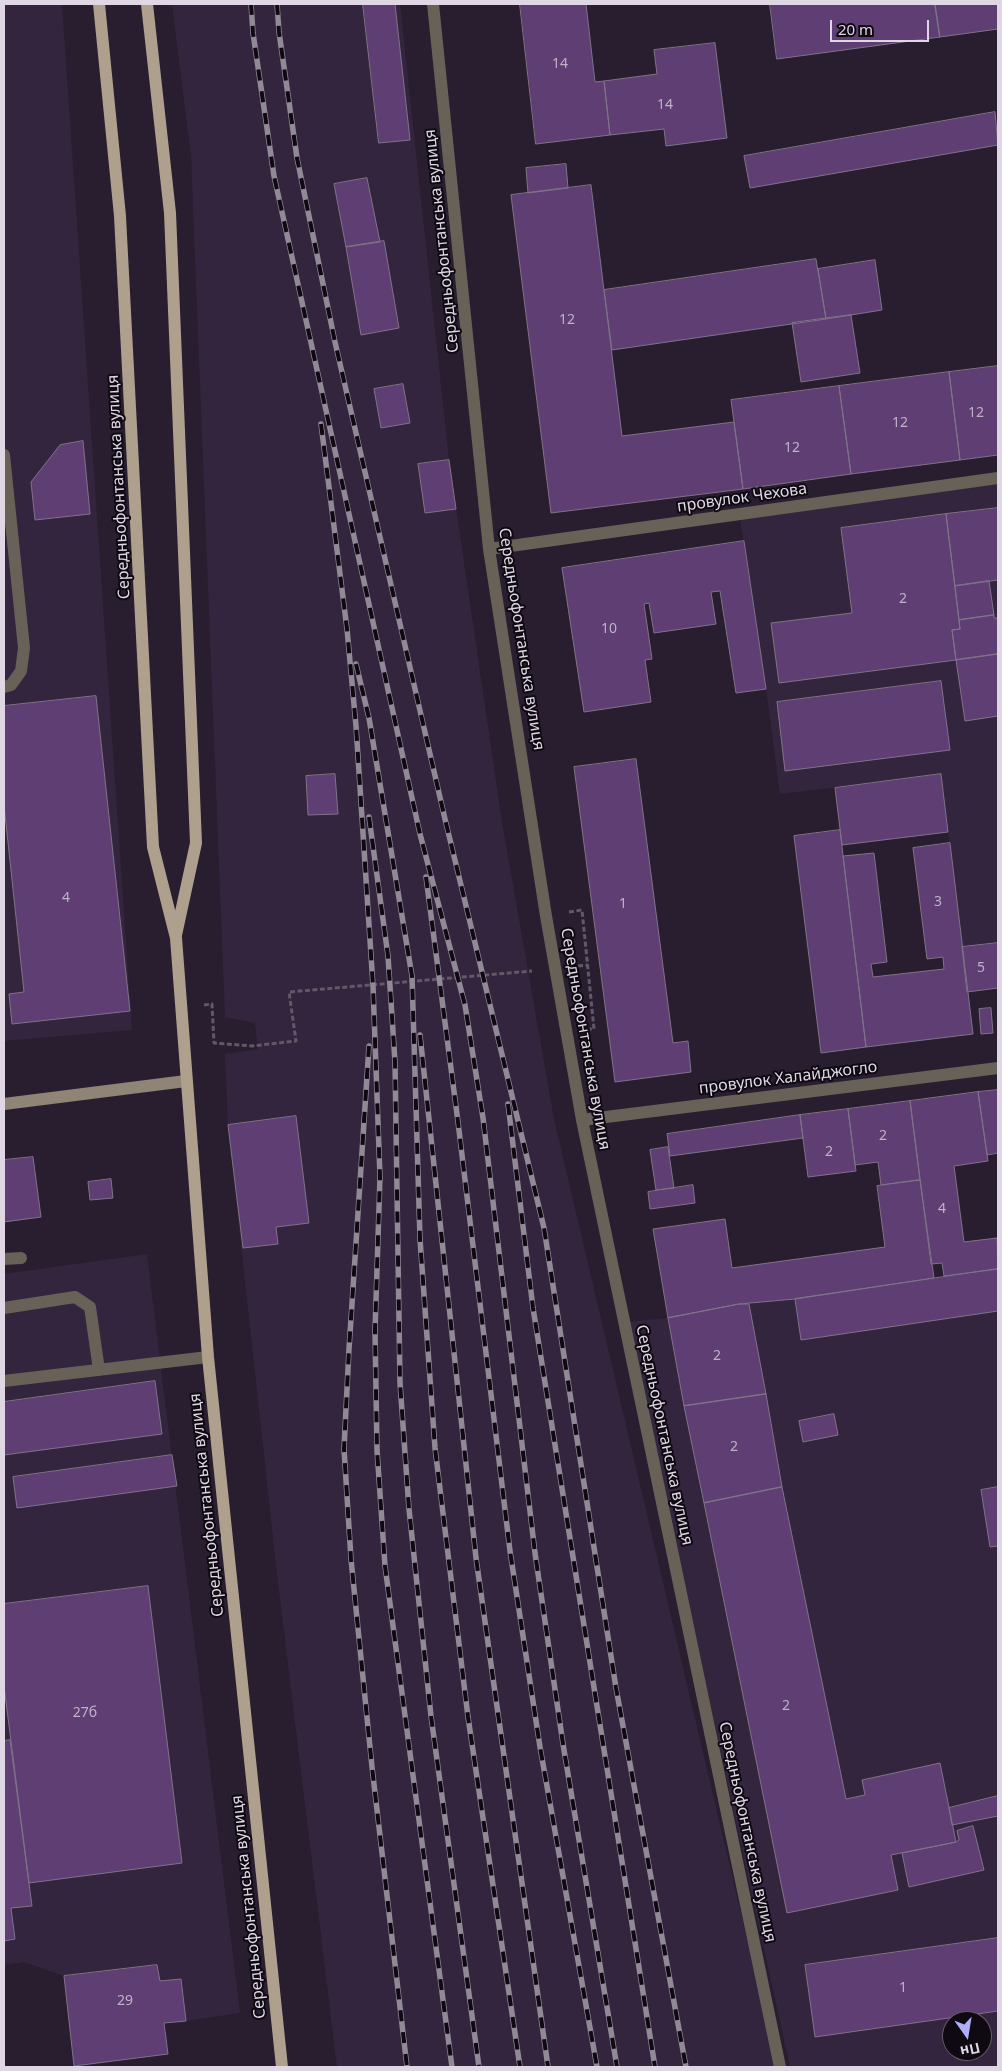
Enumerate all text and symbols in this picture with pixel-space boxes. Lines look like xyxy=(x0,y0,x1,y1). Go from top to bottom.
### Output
scale bar xyxy=(832,10,931,42)
text: 20 m xyxy=(838,19,873,39)
house number: 14 xyxy=(552,56,568,72)
house number: 14 xyxy=(657,97,673,113)
street label: Середньофонтанська вулиця xyxy=(421,128,463,354)
house number: 12 xyxy=(559,312,575,328)
street label: Середньофонтанська вулиця xyxy=(104,374,134,600)
house number: 12 xyxy=(968,405,984,421)
house number: 12 xyxy=(892,415,908,431)
house number: 12 xyxy=(784,440,800,456)
street label: провулок Чехова xyxy=(676,479,808,517)
street label: Середньофонтанська вулиця xyxy=(494,526,548,752)
house number: 2 xyxy=(899,591,907,607)
house number: 10 xyxy=(601,621,617,637)
house number: 4 xyxy=(62,890,70,906)
house number: 3 xyxy=(934,894,942,910)
house number: 1 xyxy=(619,896,627,912)
street label: Середньофонтанська вулиця xyxy=(556,927,614,1151)
house number: 5 xyxy=(977,960,985,976)
street label: провулок Халайджогло xyxy=(698,1058,878,1098)
house number: 2 xyxy=(879,1128,887,1144)
house number: 2 xyxy=(825,1144,833,1160)
house number: 4 xyxy=(938,1201,946,1217)
street label: Середньофонтанська вулиця xyxy=(631,1323,697,1547)
house number: 2 xyxy=(713,1348,721,1364)
street label: Середньофонтанська вулиця xyxy=(186,1392,228,1618)
house number: 2 xyxy=(730,1439,738,1455)
house number: 2 xyxy=(782,1698,790,1714)
house number: 27б xyxy=(73,1705,97,1721)
street label: Середньофонтанська вулиця xyxy=(714,1720,780,1944)
street label: Середньофонтанська вулиця xyxy=(228,1794,270,2020)
house number: 1 xyxy=(899,1980,907,1996)
house number: 29 xyxy=(117,1993,133,2009)
north arrow xyxy=(942,2011,992,2061)
text: Пн xyxy=(958,2039,982,2062)

